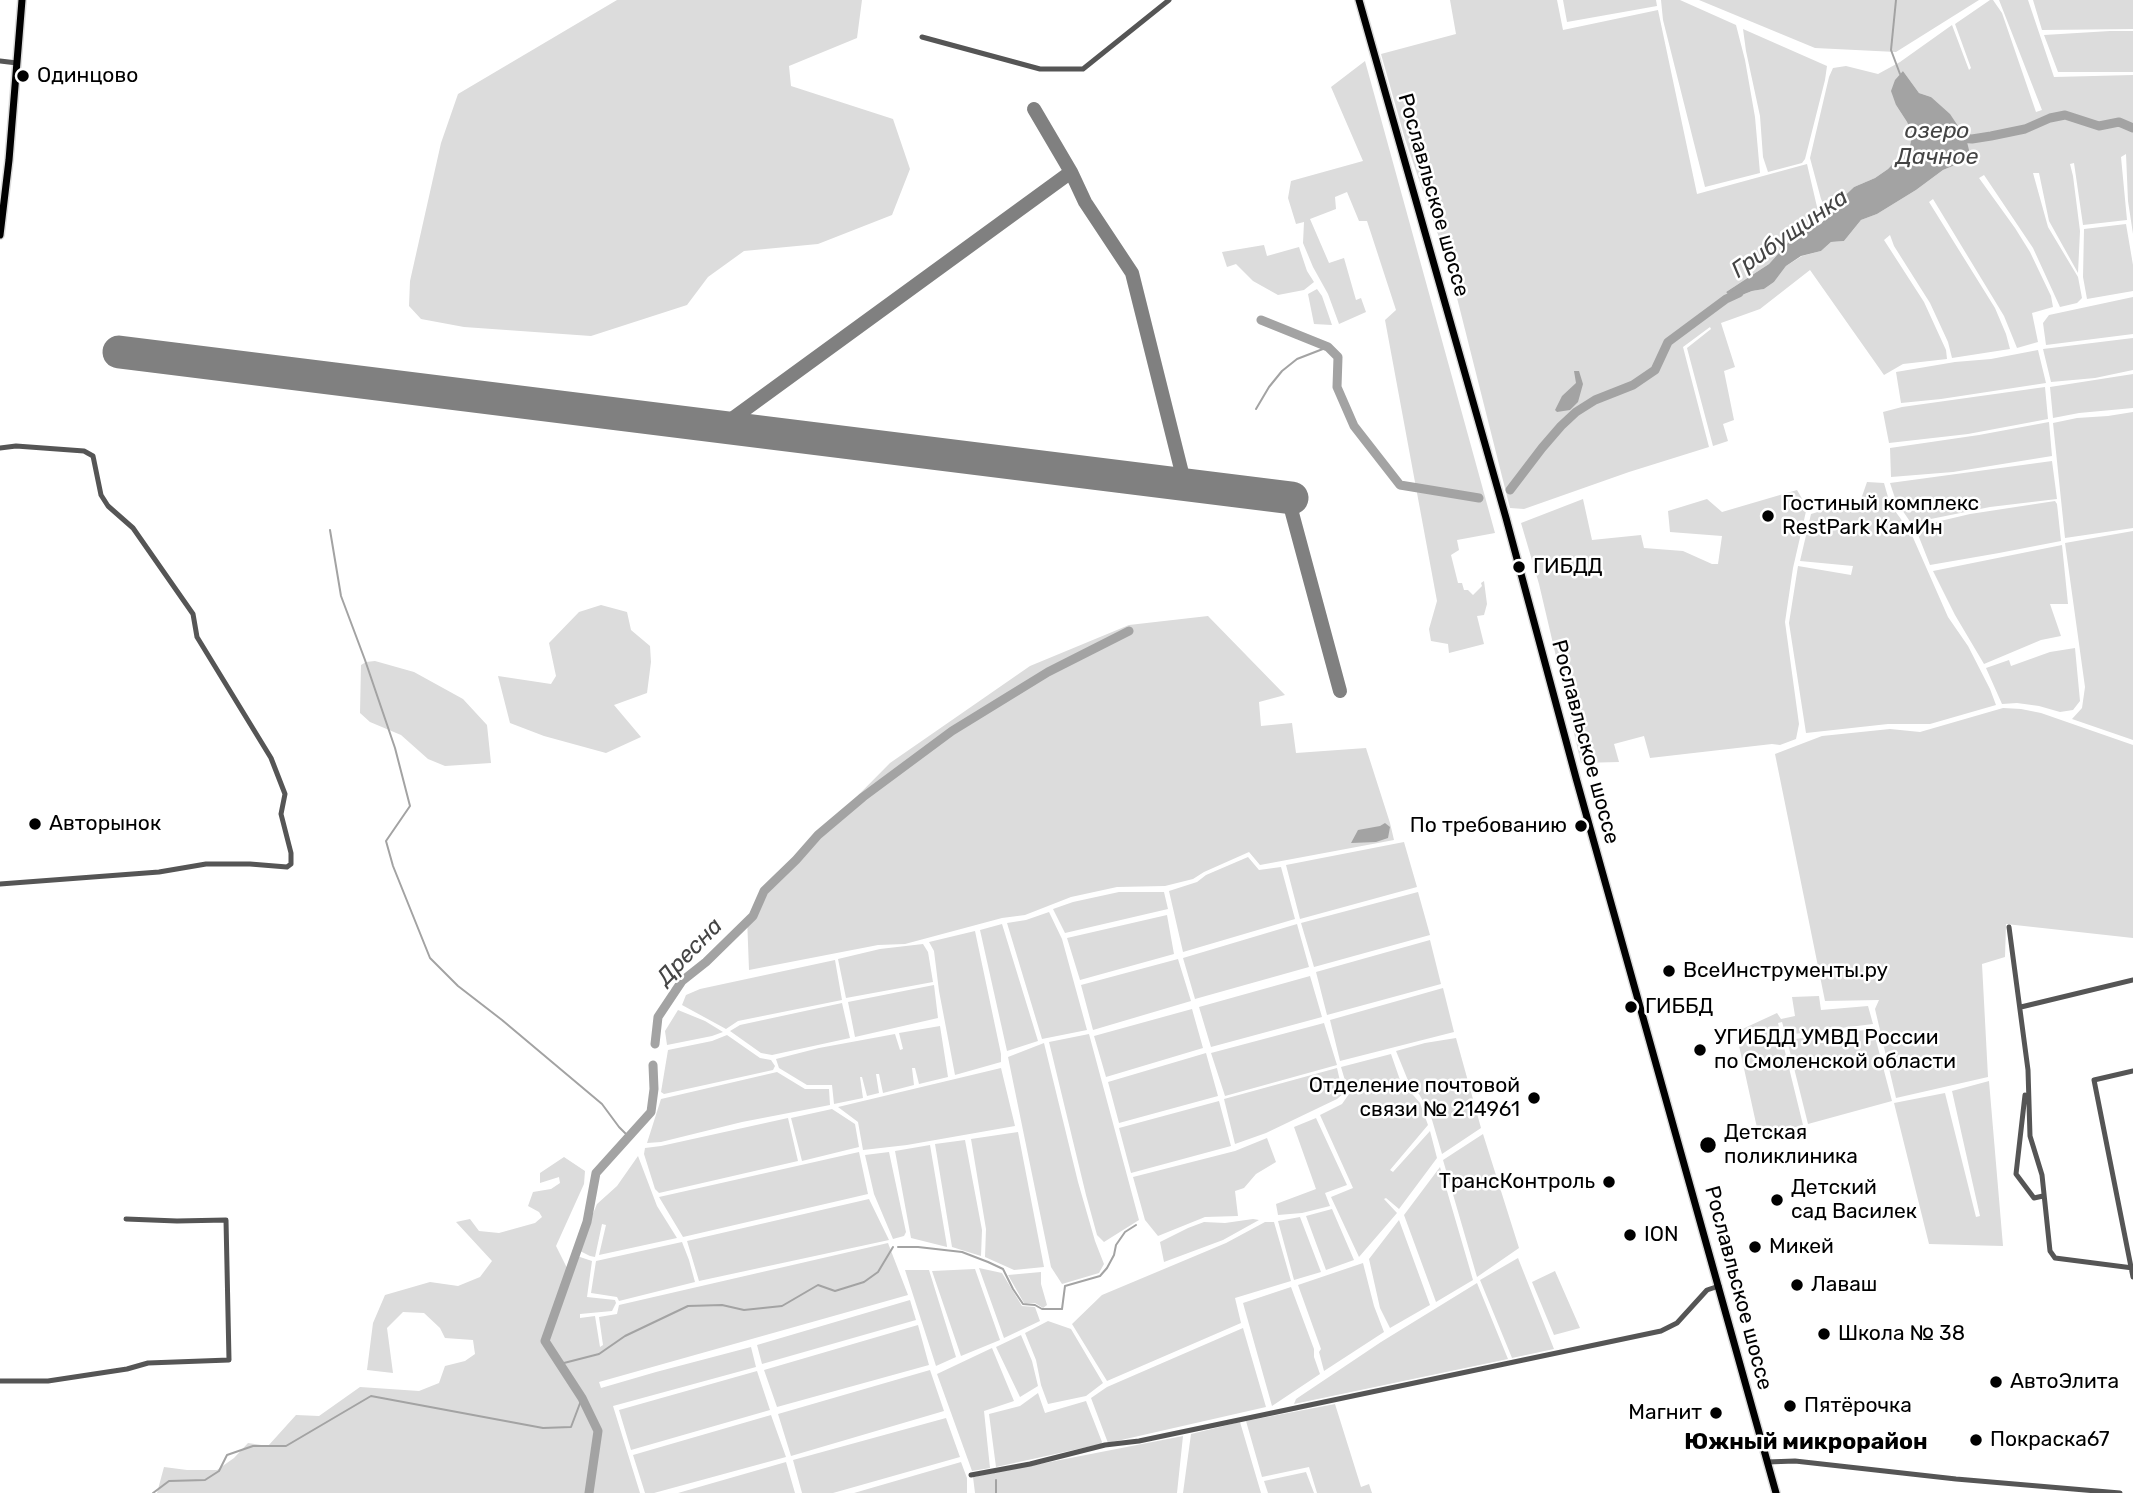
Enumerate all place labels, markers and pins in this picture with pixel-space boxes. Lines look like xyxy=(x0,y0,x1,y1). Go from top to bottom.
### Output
place label: Одинцово xyxy=(37,63,138,89)
marker: Одинцово xyxy=(15,68,31,84)
place label: Гостиный комплекс RestPark КамИн xyxy=(1782,491,1979,541)
marker: Гостиный комплекс RestPark КамИн xyxy=(1760,508,1776,524)
place label: ГИБДД xyxy=(1533,554,1603,580)
marker: ГИБДД xyxy=(1511,559,1527,575)
place label: Авторынок xyxy=(49,811,161,837)
place label: По требованию xyxy=(1410,813,1567,839)
marker: Авторынок xyxy=(27,816,43,832)
marker: По требованию xyxy=(1573,818,1589,834)
place label: ВсеИнструменты.ру xyxy=(1683,958,1888,984)
marker: ВсеИнструменты.ру xyxy=(1661,963,1677,979)
place label: ГИББД xyxy=(1645,994,1713,1020)
marker: ГИББД xyxy=(1623,999,1639,1015)
place label: УГИБДД УМВД России по Смоленской области xyxy=(1714,1025,1956,1075)
marker: УГИБДД УМВД России по Смоленской области xyxy=(1692,1042,1708,1058)
place label: Отделение почтовой связи № 214961 xyxy=(1309,1073,1520,1123)
marker: Отделение почтовой связи № 214961 xyxy=(1526,1090,1542,1106)
place label: Детская поликлиника xyxy=(1724,1120,1858,1170)
marker: Детская поликлиника xyxy=(1698,1135,1718,1155)
place label: ТрансКонтроль xyxy=(1439,1169,1595,1195)
marker: ТрансКонтроль xyxy=(1601,1174,1617,1190)
place label: Детский сад Василек xyxy=(1791,1175,1917,1225)
marker: Детский сад Василек xyxy=(1769,1192,1785,1208)
place label: ION xyxy=(1644,1222,1679,1248)
marker: ION xyxy=(1622,1227,1638,1243)
place label: Микей xyxy=(1769,1234,1834,1260)
marker: Микей xyxy=(1747,1239,1763,1255)
place label: Лаваш xyxy=(1811,1272,1877,1298)
marker: Лаваш xyxy=(1789,1277,1805,1293)
place label: Школа № 38 xyxy=(1838,1321,1965,1347)
marker: Школа № 38 xyxy=(1816,1326,1832,1342)
place label: АвтоЭлита xyxy=(2010,1369,2119,1395)
marker: АвтоЭлита xyxy=(1988,1374,2004,1390)
place label: Пятёрочка xyxy=(1804,1393,1912,1419)
marker: Пятёрочка xyxy=(1782,1398,1798,1414)
place label: Магнит xyxy=(1628,1400,1702,1426)
marker: Магнит xyxy=(1708,1405,1724,1421)
place label: Покраска67 xyxy=(1990,1427,2110,1453)
marker: Покраска67 xyxy=(1968,1432,1984,1448)

